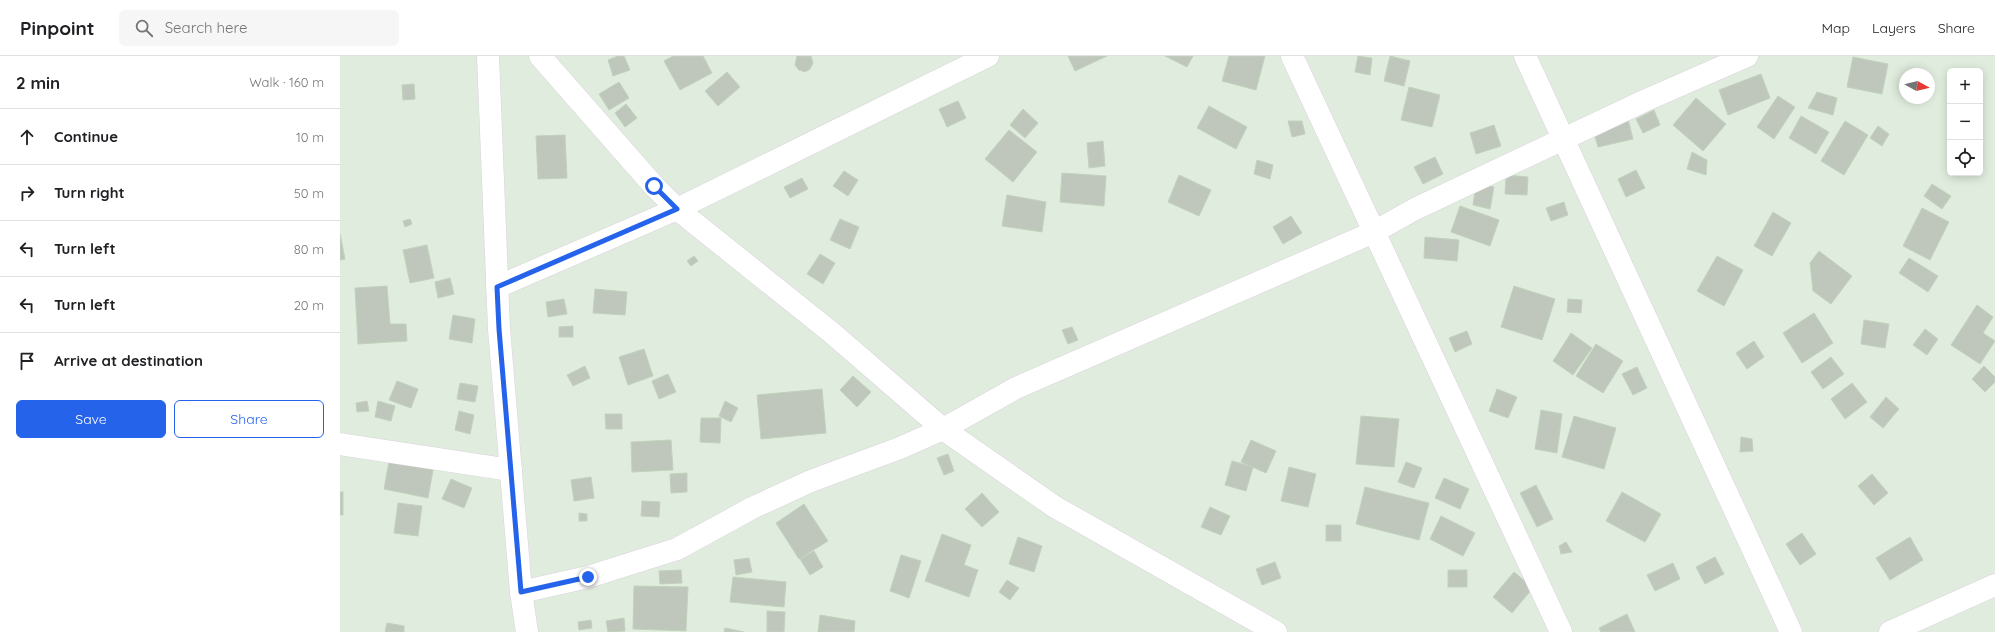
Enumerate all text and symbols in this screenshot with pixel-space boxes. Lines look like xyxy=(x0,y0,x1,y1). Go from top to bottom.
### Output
search box xyxy=(119,10,399,46)
text: Pinpoint xyxy=(20,16,95,40)
icon: search xyxy=(133,17,155,39)
text: Search here xyxy=(165,18,247,37)
text: Map xyxy=(1821,19,1850,37)
text: Layers xyxy=(1872,19,1916,37)
text: Share xyxy=(1938,19,1975,37)
north arrow xyxy=(1899,68,1935,104)
map controls xyxy=(1947,68,1983,176)
button: + xyxy=(1947,68,1983,104)
text: 2 min xyxy=(16,72,60,93)
text: Walk · 160 m xyxy=(249,74,324,90)
button: − xyxy=(1947,104,1983,140)
icon: ahead xyxy=(16,126,38,148)
text: Continue xyxy=(54,127,118,146)
text: 10 m xyxy=(296,129,324,145)
button: locate xyxy=(1947,140,1983,176)
route start xyxy=(645,177,663,195)
icon: right xyxy=(16,182,38,204)
text: Turn right xyxy=(54,183,125,202)
text: 50 m xyxy=(294,185,324,201)
icon: left xyxy=(16,238,38,260)
text: Turn left xyxy=(54,239,116,258)
text: 80 m xyxy=(294,241,324,257)
icon: left xyxy=(16,294,38,316)
text: Turn left xyxy=(54,295,116,314)
text: 20 m xyxy=(294,297,324,313)
icon: arrive xyxy=(16,350,38,372)
text: Arrive at destination xyxy=(54,351,203,370)
button: Save xyxy=(16,400,166,438)
button: Share xyxy=(174,400,324,438)
route end xyxy=(579,568,597,586)

